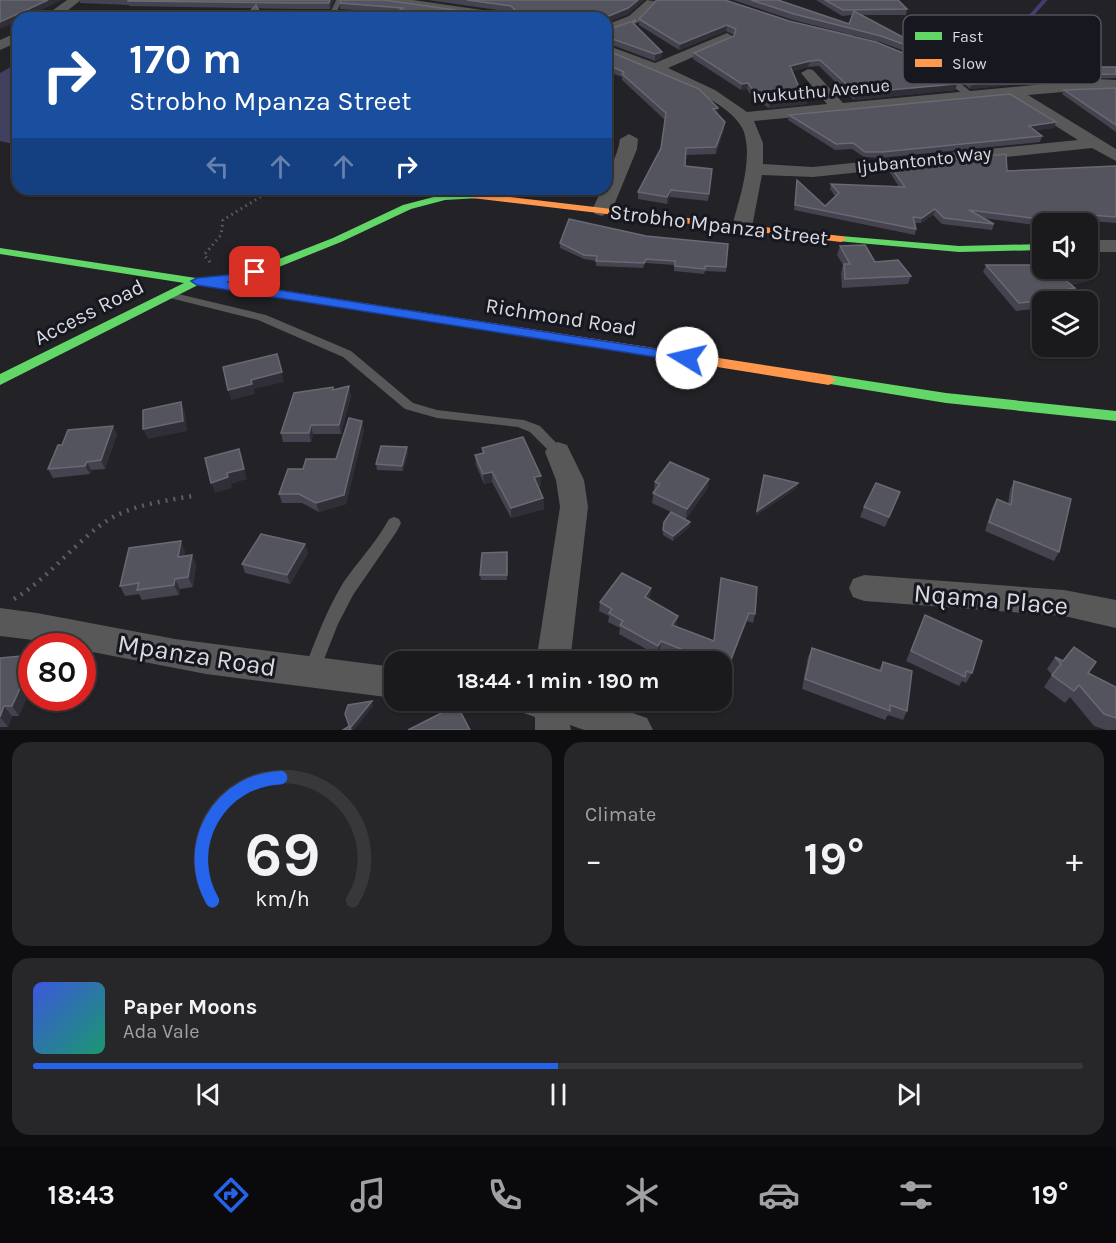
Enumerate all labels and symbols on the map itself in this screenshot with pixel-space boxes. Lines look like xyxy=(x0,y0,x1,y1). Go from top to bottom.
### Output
legend xyxy=(903,15,1101,84)
text: Fast xyxy=(952,27,983,46)
text: Slow xyxy=(952,54,987,73)
street label: Ivukuthu Avenue xyxy=(751,74,891,108)
street label: Ijubantonto Way xyxy=(856,142,993,178)
street label: Strobho Mpanza Street xyxy=(609,200,830,250)
pin xyxy=(229,246,280,297)
street label: Access Road xyxy=(30,274,148,350)
street label: Richmond Road xyxy=(484,293,638,341)
position arrow xyxy=(655,326,719,390)
street label: Nqama Place xyxy=(912,577,1069,622)
street label: Mpanza Road xyxy=(116,628,278,683)
speed limit sign: 80 xyxy=(18,633,96,711)

